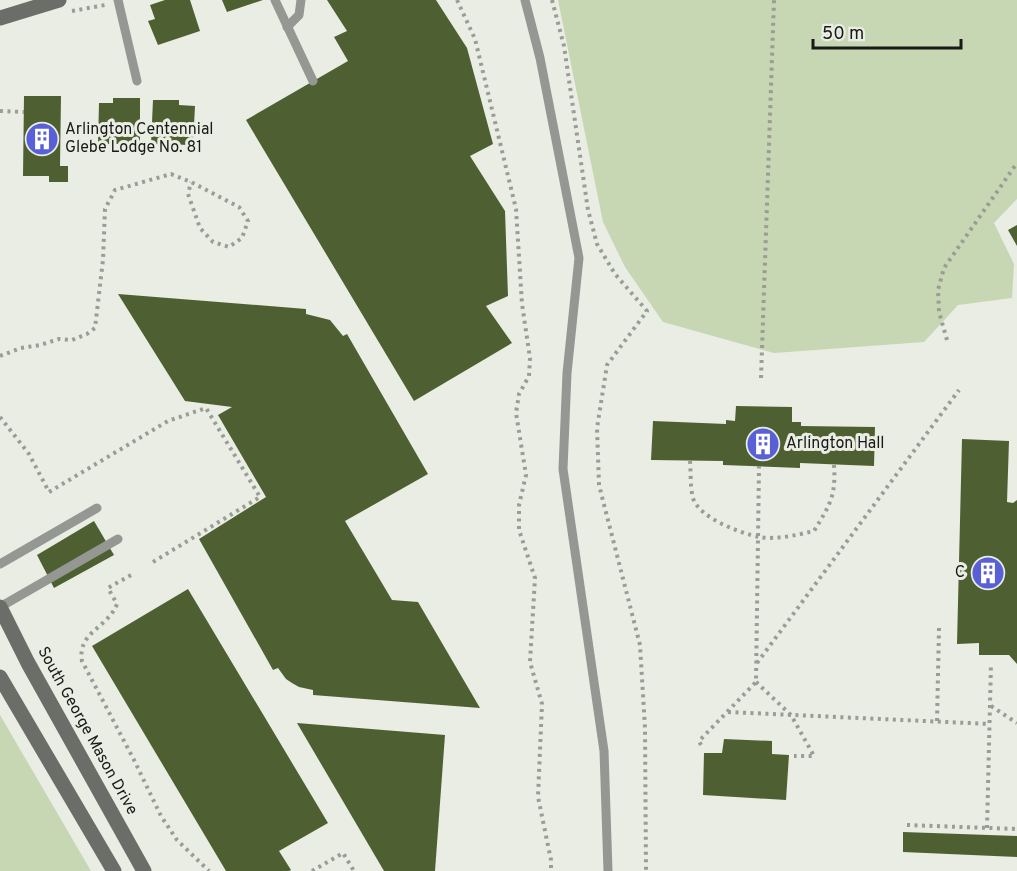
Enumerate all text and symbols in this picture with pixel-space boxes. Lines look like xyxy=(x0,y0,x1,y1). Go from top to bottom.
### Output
scale bar xyxy=(813,12,962,50)
text: 50 m xyxy=(822,23,864,46)
place label: Arlington Centennial Glebe Lodge No. 81 xyxy=(65,120,214,158)
building icon: Arlington Centennial Glebe Lodge No. 81 xyxy=(24,121,60,157)
building icon: Arlington Hall xyxy=(745,426,781,462)
place label: Arlington Hall xyxy=(786,434,885,454)
building icon: C xyxy=(970,555,1006,591)
place label: C xyxy=(955,563,965,583)
street label: South George Mason Drive xyxy=(32,643,142,819)

